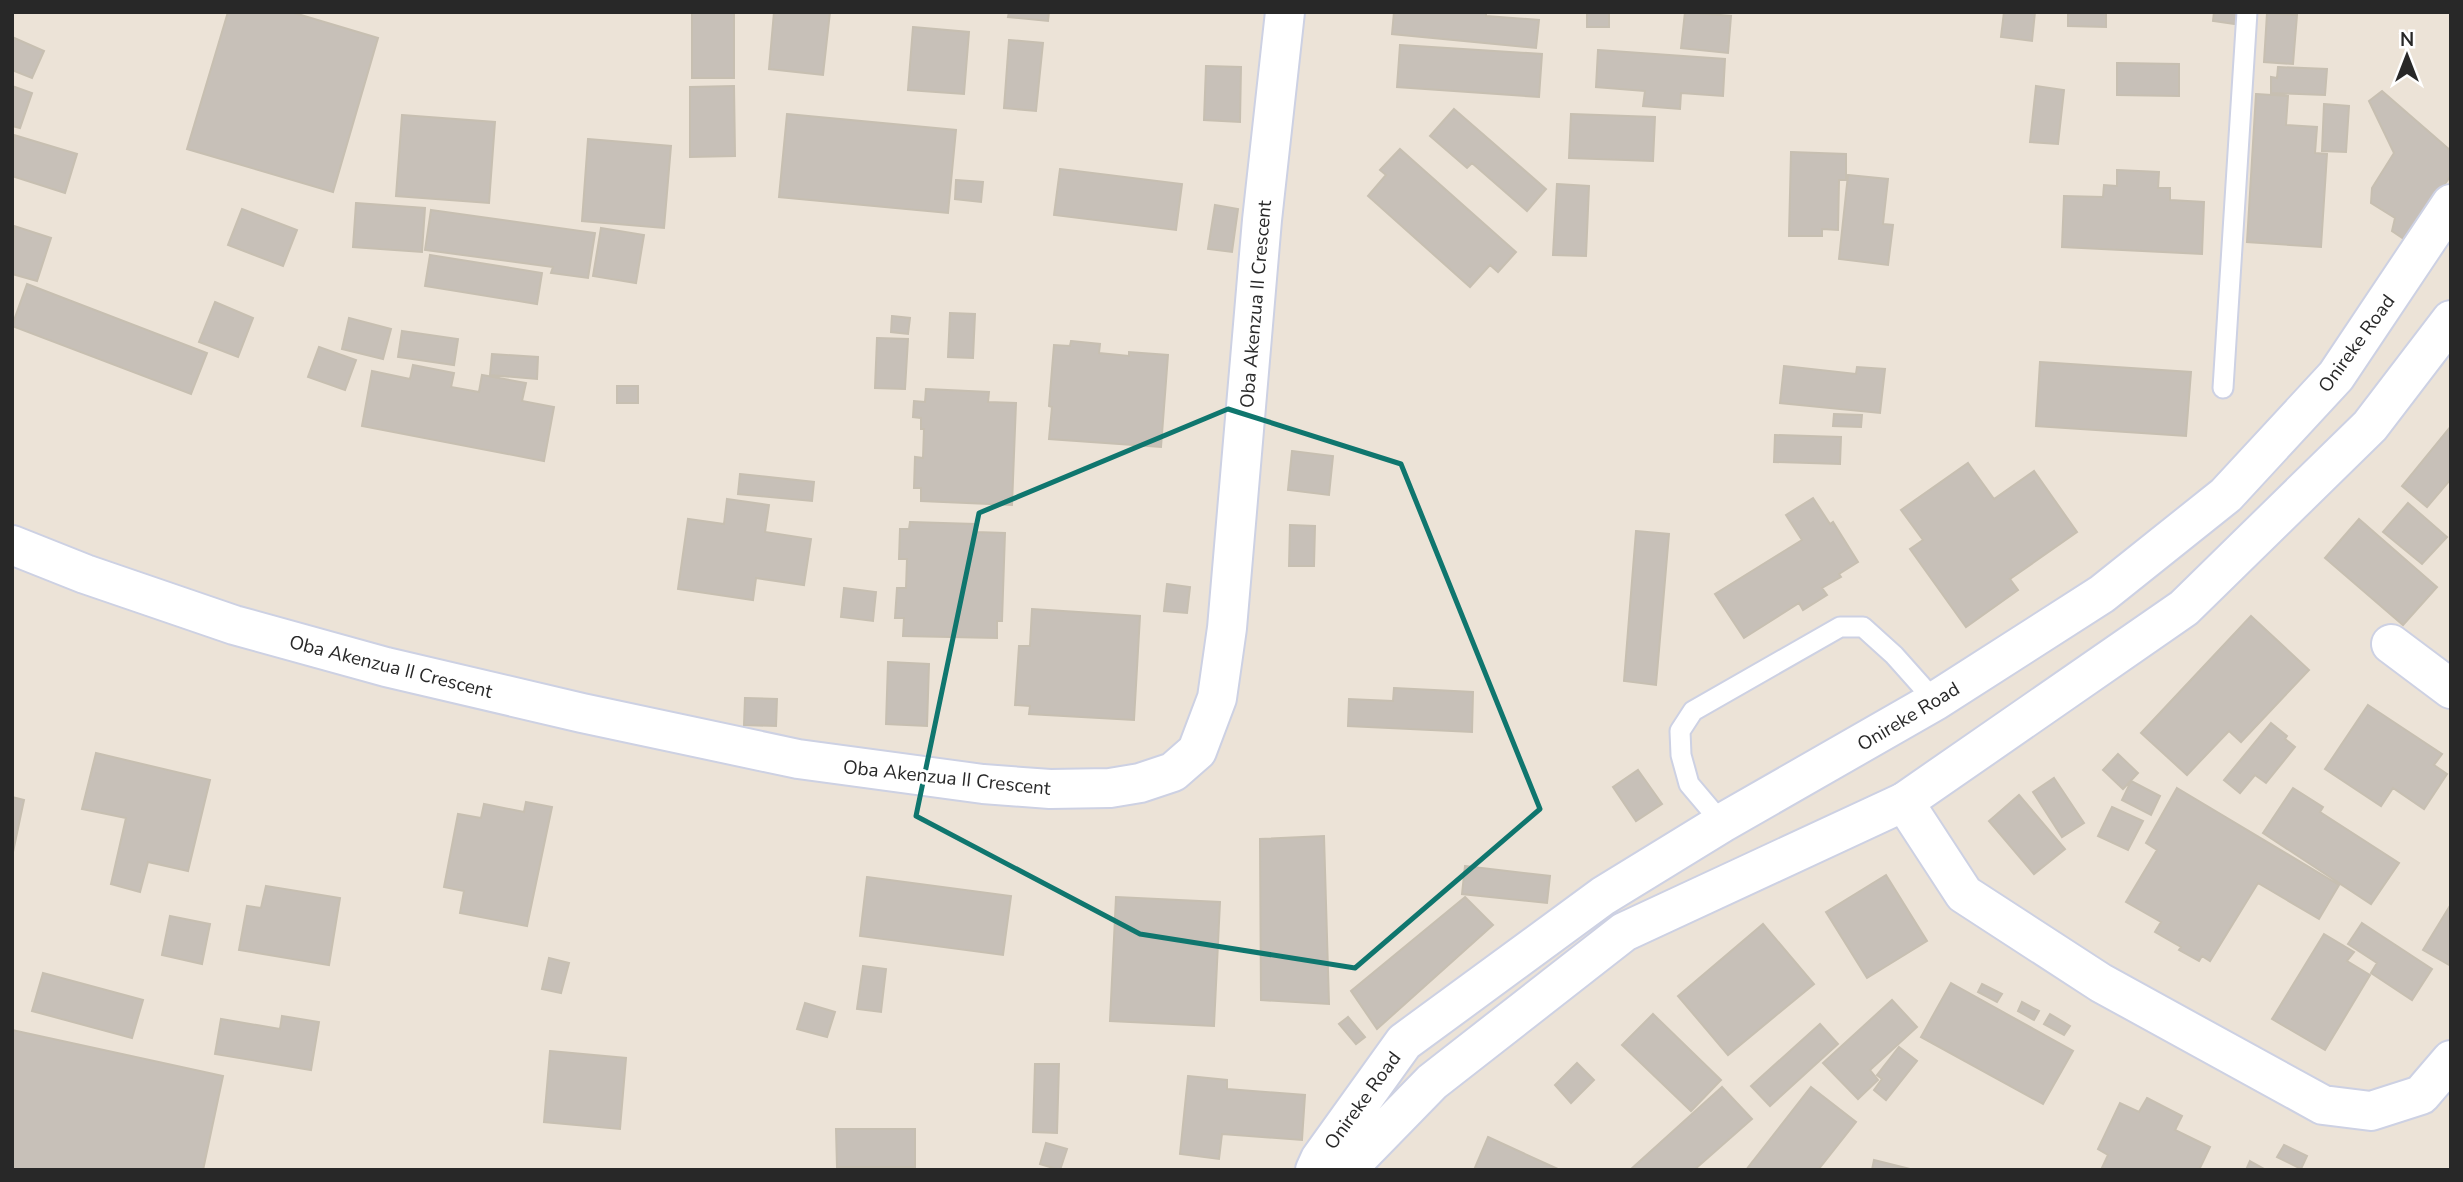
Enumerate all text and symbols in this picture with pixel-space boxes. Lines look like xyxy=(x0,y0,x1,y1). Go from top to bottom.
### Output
north arrow xyxy=(2372,21,2442,91)
text: N xyxy=(2400,27,2414,53)
street label: Oba Akenzua II Crescent xyxy=(1234,199,1278,409)
street label: Onireke Road xyxy=(2312,289,2401,398)
street label: Oba Akenzua II Crescent xyxy=(286,629,495,705)
street label: Onireke Road xyxy=(1853,676,1965,758)
street label: Oba Akenzua II Crescent xyxy=(842,754,1052,802)
street label: Onireke Road xyxy=(1318,1046,1407,1155)

